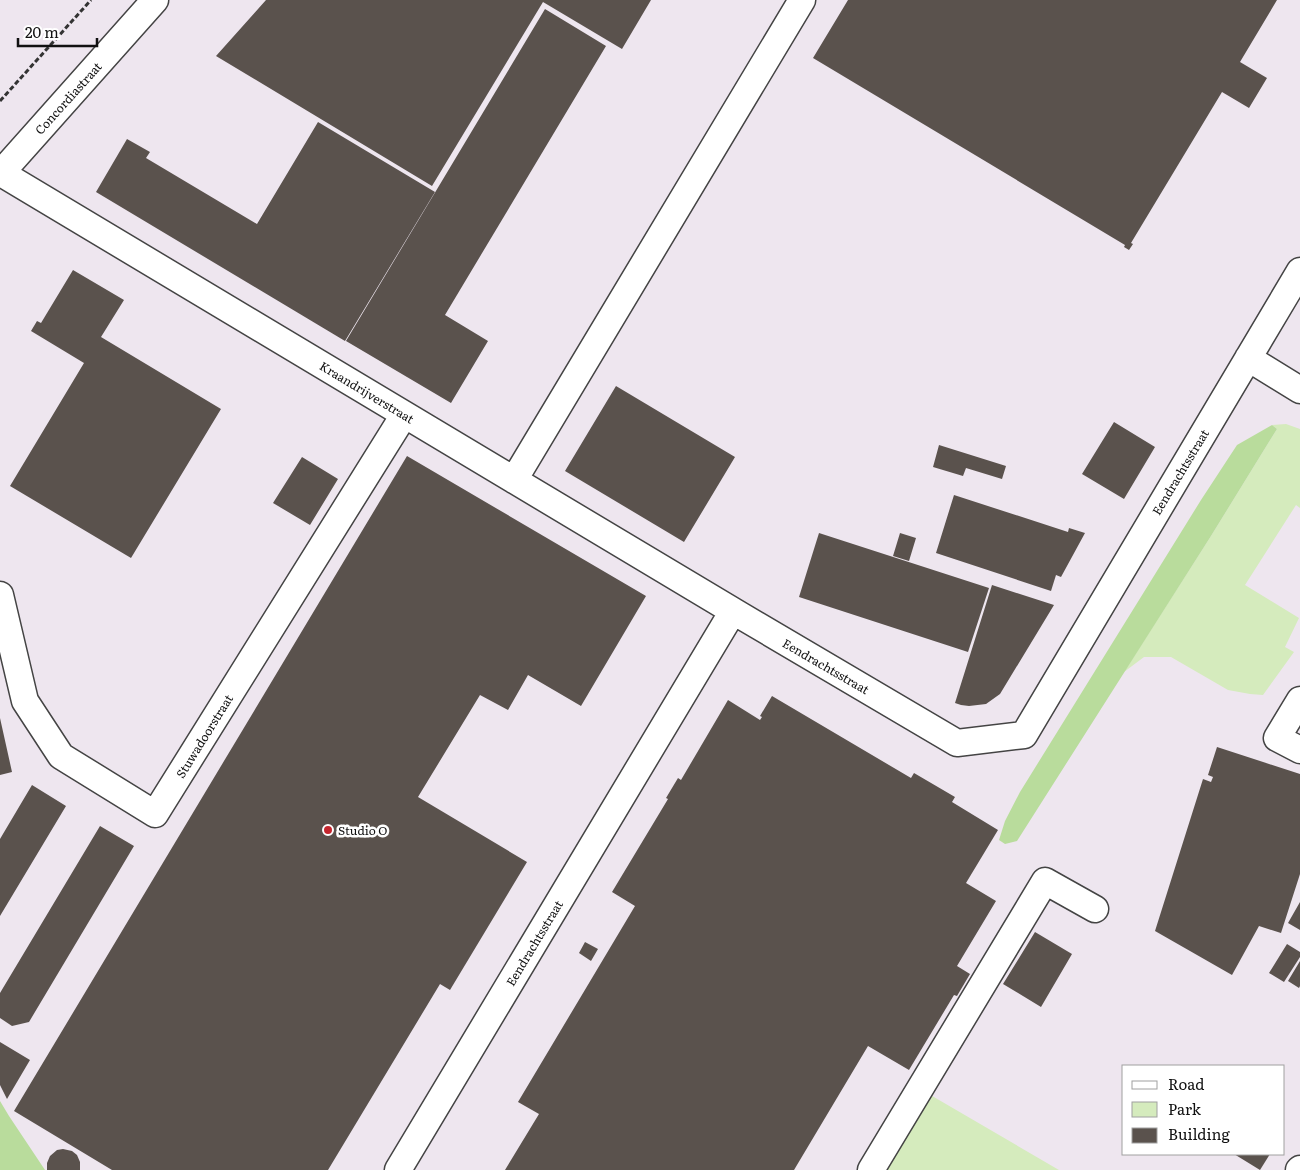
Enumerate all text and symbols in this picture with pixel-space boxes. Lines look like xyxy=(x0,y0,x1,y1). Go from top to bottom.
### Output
scale bar xyxy=(18,15,96,47)
text: 20 m xyxy=(25,20,59,43)
street label: Concordiastraat xyxy=(30,58,106,138)
street label: Kraandrijverstraat xyxy=(316,357,418,427)
street label: Eendrachtsstraat xyxy=(1147,425,1213,518)
street label: Eendrachtsstraat xyxy=(779,634,873,698)
street label: Stuwadoorstraat xyxy=(171,691,237,781)
place label: Studio O xyxy=(338,821,387,839)
marker: Studio O xyxy=(322,824,334,836)
street label: Eendrachtsstraat xyxy=(501,896,567,989)
legend xyxy=(1122,1065,1285,1155)
text: Road xyxy=(1168,1072,1204,1095)
text: Park xyxy=(1168,1097,1202,1120)
text: Building xyxy=(1168,1122,1230,1145)

